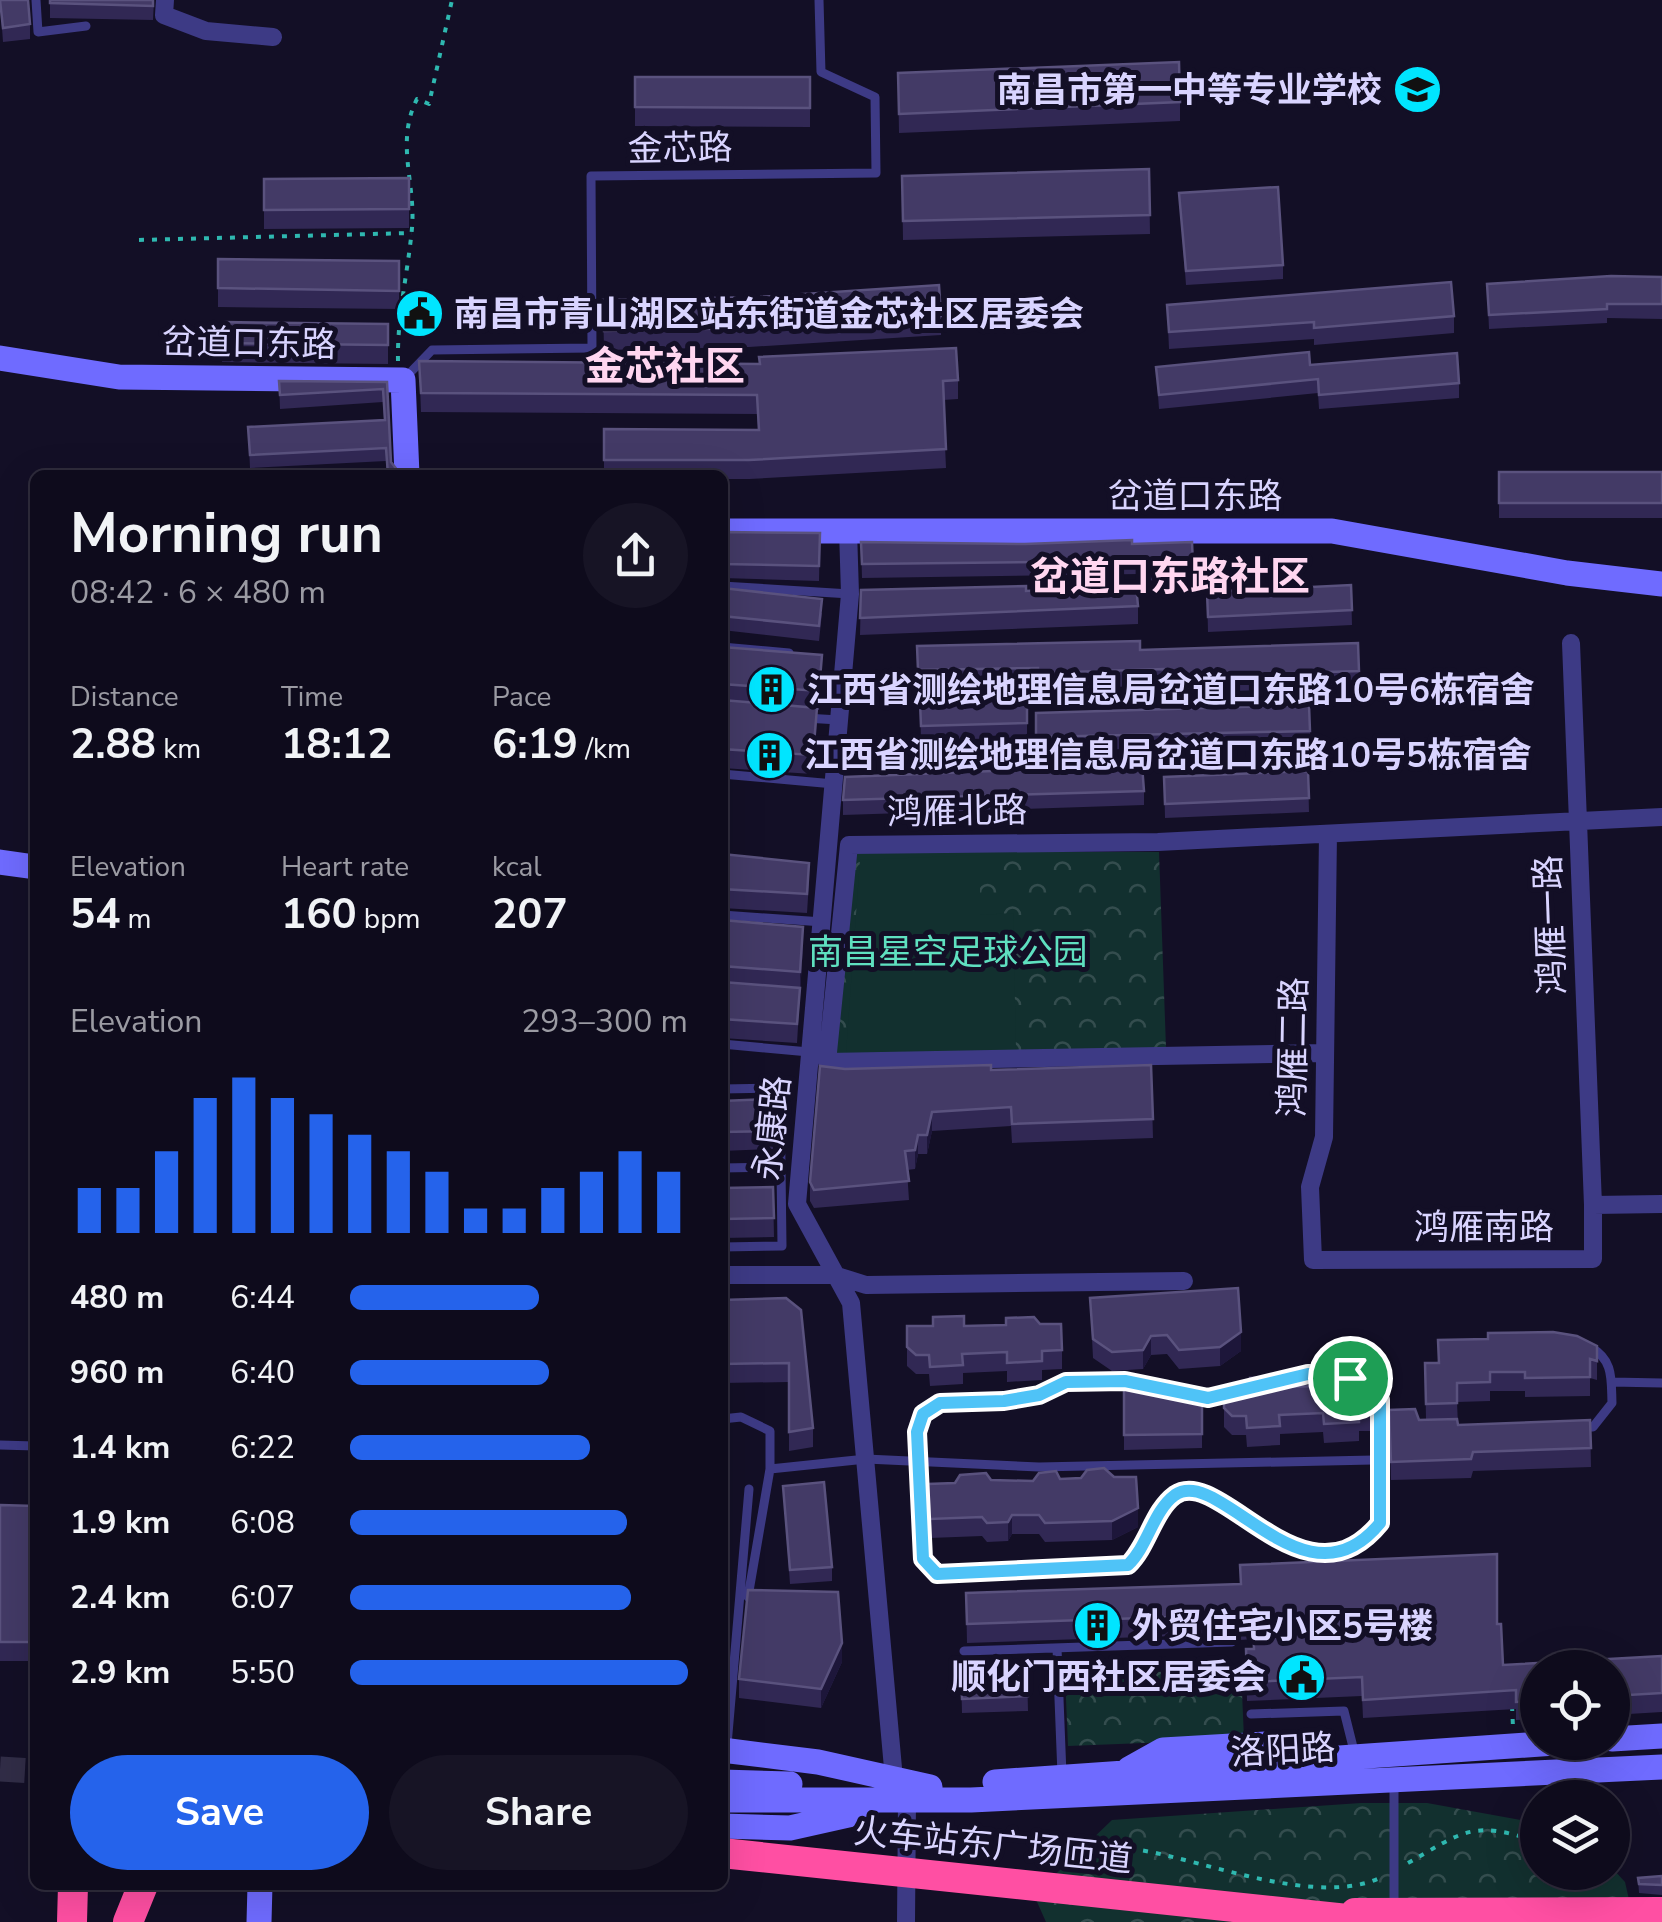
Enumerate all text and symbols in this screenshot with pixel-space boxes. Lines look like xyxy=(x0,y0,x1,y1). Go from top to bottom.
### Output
school or university icon: 南昌市第一中等专业学校 xyxy=(1391,64,1443,116)
place label: 南昌市第一中等专业学校 xyxy=(997,67,1382,114)
street label: 金芯路 xyxy=(627,124,733,173)
public building icon: 南昌市青山湖区站东街道金芯社区居委会 xyxy=(393,288,445,340)
place label: 南昌市青山湖区站东街道金芯社区居委会 xyxy=(454,291,1084,338)
street label: 岔道口东路 xyxy=(161,318,337,369)
district label: 金芯社区 xyxy=(585,340,745,394)
street label: 岔道口东路 xyxy=(1107,473,1283,520)
text: Morning run xyxy=(70,496,383,571)
button: share xyxy=(583,503,688,608)
district label: 岔道口东路社区 xyxy=(1030,550,1310,604)
text: 08:42 · 6 × 480 m xyxy=(70,571,326,614)
building icon: 江西省测绘地理信息局岔道口东路10号6栋宿舍 xyxy=(746,664,798,716)
place label: 江西省测绘地理信息局岔道口东路10号6栋宿舍 xyxy=(807,667,1535,714)
text: Distance xyxy=(70,678,179,716)
text: Time xyxy=(281,678,343,716)
text: Pace xyxy=(492,678,551,716)
text: 2.88 xyxy=(70,716,156,773)
text: 18:12 xyxy=(281,716,392,773)
text: 6:19 xyxy=(492,716,578,773)
building icon: 江西省测绘地理信息局岔道口东路10号5栋宿舍 xyxy=(743,729,795,781)
text: km xyxy=(156,730,201,768)
text: /km xyxy=(578,730,631,768)
place label: 江西省测绘地理信息局岔道口东路10号5栋宿舍 xyxy=(804,732,1532,779)
street label: 鸿雁北路 xyxy=(887,787,1027,836)
text: Elevation xyxy=(70,848,186,886)
text: Heart rate xyxy=(281,848,409,886)
text: kcal xyxy=(492,848,542,886)
street label: 鸿雁一路 xyxy=(1525,854,1576,996)
text: 54 xyxy=(70,886,120,943)
text: 160 xyxy=(281,886,357,943)
text: 207 xyxy=(492,886,568,943)
text: m xyxy=(120,900,152,938)
text: bpm xyxy=(357,900,420,938)
park label: 南昌星空足球公园 xyxy=(808,929,1088,976)
street label: 鸿雁二路 xyxy=(1269,977,1318,1117)
text: Elevation xyxy=(70,1000,203,1043)
text: 293–300 m xyxy=(521,1000,688,1043)
street label: 永康路 xyxy=(744,1073,801,1183)
street label: 鸿雁南路 xyxy=(1414,1204,1554,1251)
text: 480 m xyxy=(70,1276,164,1319)
text: 6:44 xyxy=(230,1276,295,1319)
pin xyxy=(1308,1336,1393,1421)
text: 960 m xyxy=(70,1351,164,1394)
text: 6:40 xyxy=(230,1351,295,1394)
icon: arrive xyxy=(1323,1351,1378,1406)
text: 1.4 km xyxy=(70,1426,170,1469)
text: 6:22 xyxy=(230,1426,295,1469)
text: 1.9 km xyxy=(70,1501,170,1544)
text: 6:08 xyxy=(230,1501,295,1544)
text: 2.4 km xyxy=(70,1576,170,1619)
text: 6:07 xyxy=(230,1576,295,1619)
building icon: 外贸住宅小区5号楼 xyxy=(1071,1600,1123,1652)
place label: 外贸住宅小区5号楼 xyxy=(1132,1603,1433,1650)
map controls xyxy=(1520,1650,1630,1890)
button: locate xyxy=(1520,1650,1630,1760)
text: 2.9 km xyxy=(70,1651,170,1694)
text: 5:50 xyxy=(230,1651,295,1694)
public building icon: 顺化门西社区居委会 xyxy=(1275,1651,1327,1703)
place label: 顺化门西社区居委会 xyxy=(951,1654,1266,1701)
street label: 洛阳路 xyxy=(1229,1724,1337,1777)
button: Save xyxy=(70,1755,369,1870)
button: Share xyxy=(389,1755,688,1870)
button: layers xyxy=(1520,1780,1630,1890)
street label: 火车站东广场匝道 xyxy=(851,1807,1135,1884)

